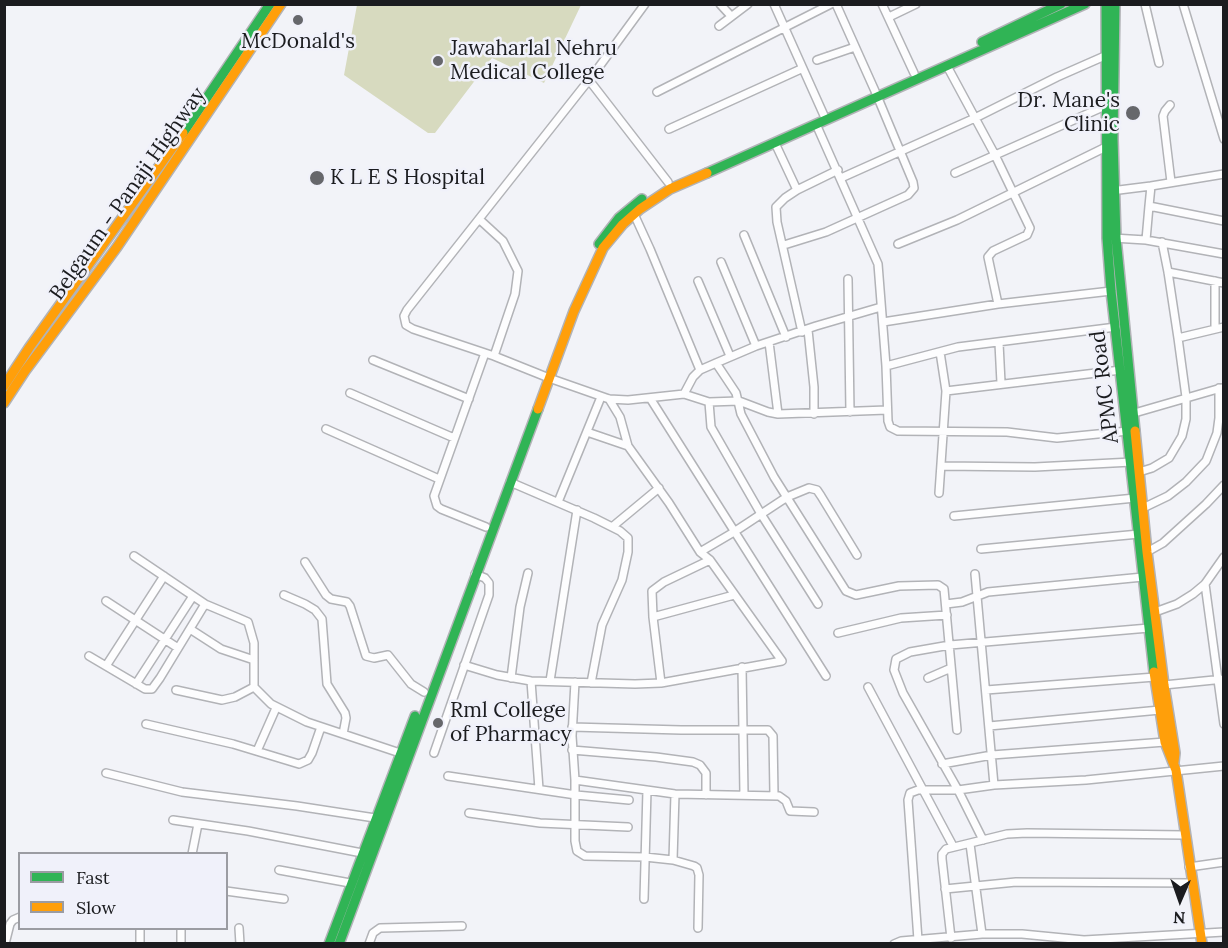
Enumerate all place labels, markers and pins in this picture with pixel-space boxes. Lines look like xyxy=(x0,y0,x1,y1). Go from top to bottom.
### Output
marker: McDonald's xyxy=(291,13,305,27)
place label: McDonald's xyxy=(241,29,355,55)
place label: Jawaharlal Nehru Medical College xyxy=(450,36,617,86)
marker: Jawaharlal Nehru Medical College xyxy=(431,54,445,68)
place label: Dr. Mane's Clinic xyxy=(1017,88,1120,138)
marker: Dr. Mane's Clinic xyxy=(1124,104,1142,122)
place label: K L E S Hospital xyxy=(330,165,485,191)
marker: K L E S Hospital xyxy=(308,169,326,187)
place label: Rml College of Pharmacy xyxy=(450,698,572,748)
marker: Rml College of Pharmacy xyxy=(431,716,445,730)

